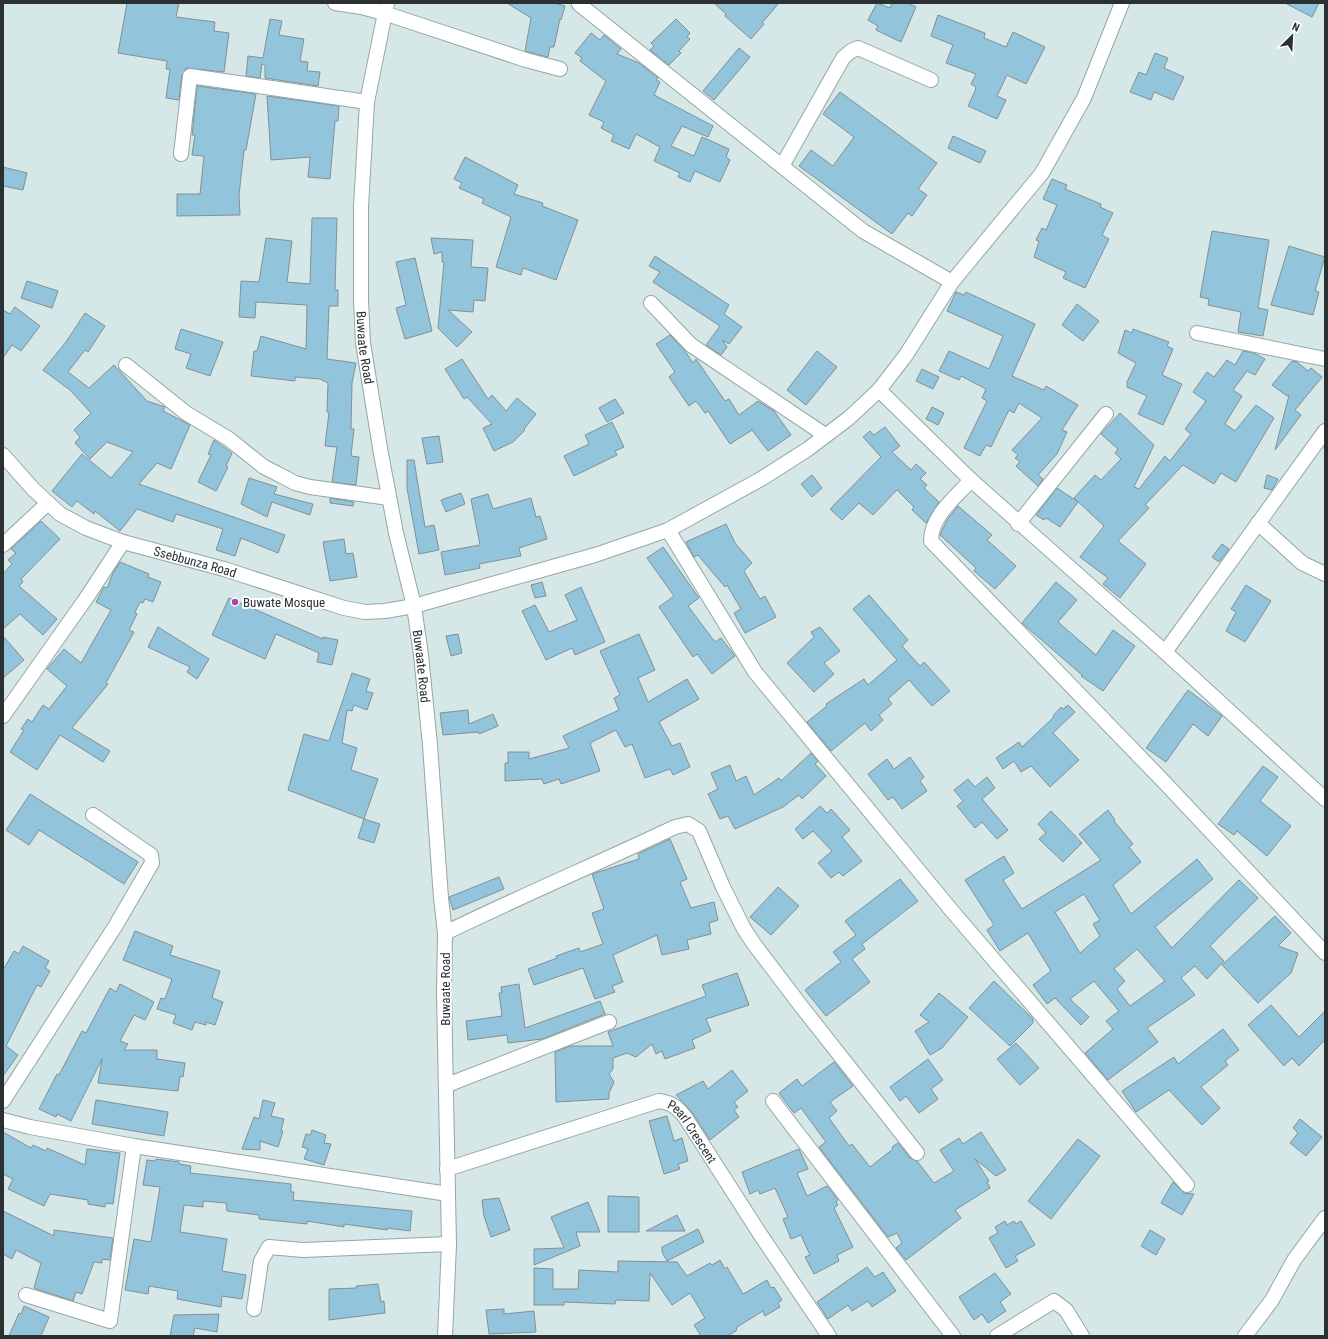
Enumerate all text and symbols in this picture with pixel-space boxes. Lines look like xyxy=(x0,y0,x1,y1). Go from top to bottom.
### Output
north arrow xyxy=(1272,16,1312,56)
text: N xyxy=(1290,20,1302,35)
street label: Buwaate Road xyxy=(354,311,377,385)
street label: Ssebbunza Road xyxy=(152,543,239,580)
place label: Buwate Mosque xyxy=(243,595,325,610)
marker: Buwate Mosque xyxy=(230,597,240,607)
street label: Buwaate Road xyxy=(410,629,433,703)
street label: Buwaate Road xyxy=(438,952,453,1026)
street label: Pearl Crescent xyxy=(665,1097,720,1166)

